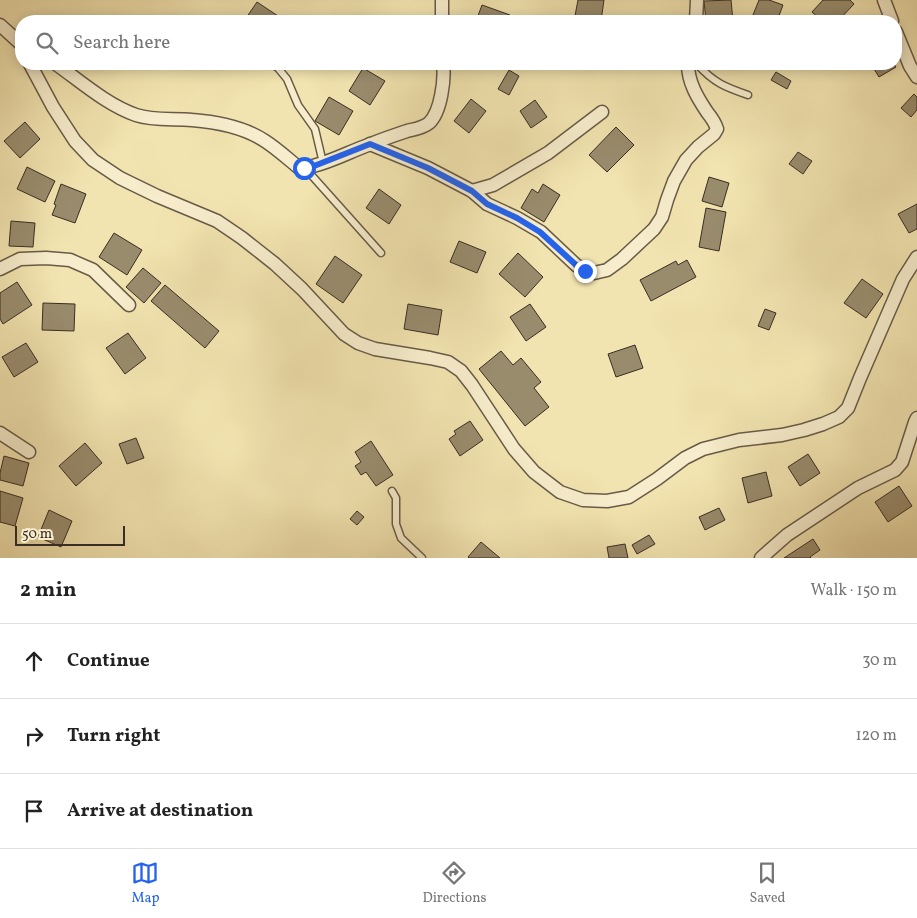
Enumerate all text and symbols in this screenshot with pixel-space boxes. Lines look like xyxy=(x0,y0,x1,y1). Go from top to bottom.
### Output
search box xyxy=(15,15,902,70)
icon: search xyxy=(33,29,61,57)
text: Search here xyxy=(73,30,170,56)
route start xyxy=(293,157,316,180)
route end xyxy=(574,260,597,283)
scale bar xyxy=(15,523,125,546)
text: 50 m xyxy=(22,525,52,544)
text: 2 min xyxy=(20,576,77,605)
text: Walk · 150 m xyxy=(811,580,897,602)
icon: ahead xyxy=(20,647,48,675)
text: Continue xyxy=(67,648,150,674)
text: 30 m xyxy=(862,650,897,672)
icon: right xyxy=(20,722,48,750)
text: Turn right xyxy=(67,723,160,749)
text: 120 m xyxy=(855,725,897,747)
icon: arrive xyxy=(20,797,48,825)
text: Arrive at destination xyxy=(67,798,253,824)
tab: Map xyxy=(131,859,159,908)
tab: Directions xyxy=(422,859,487,908)
tab: Saved xyxy=(749,859,786,908)

